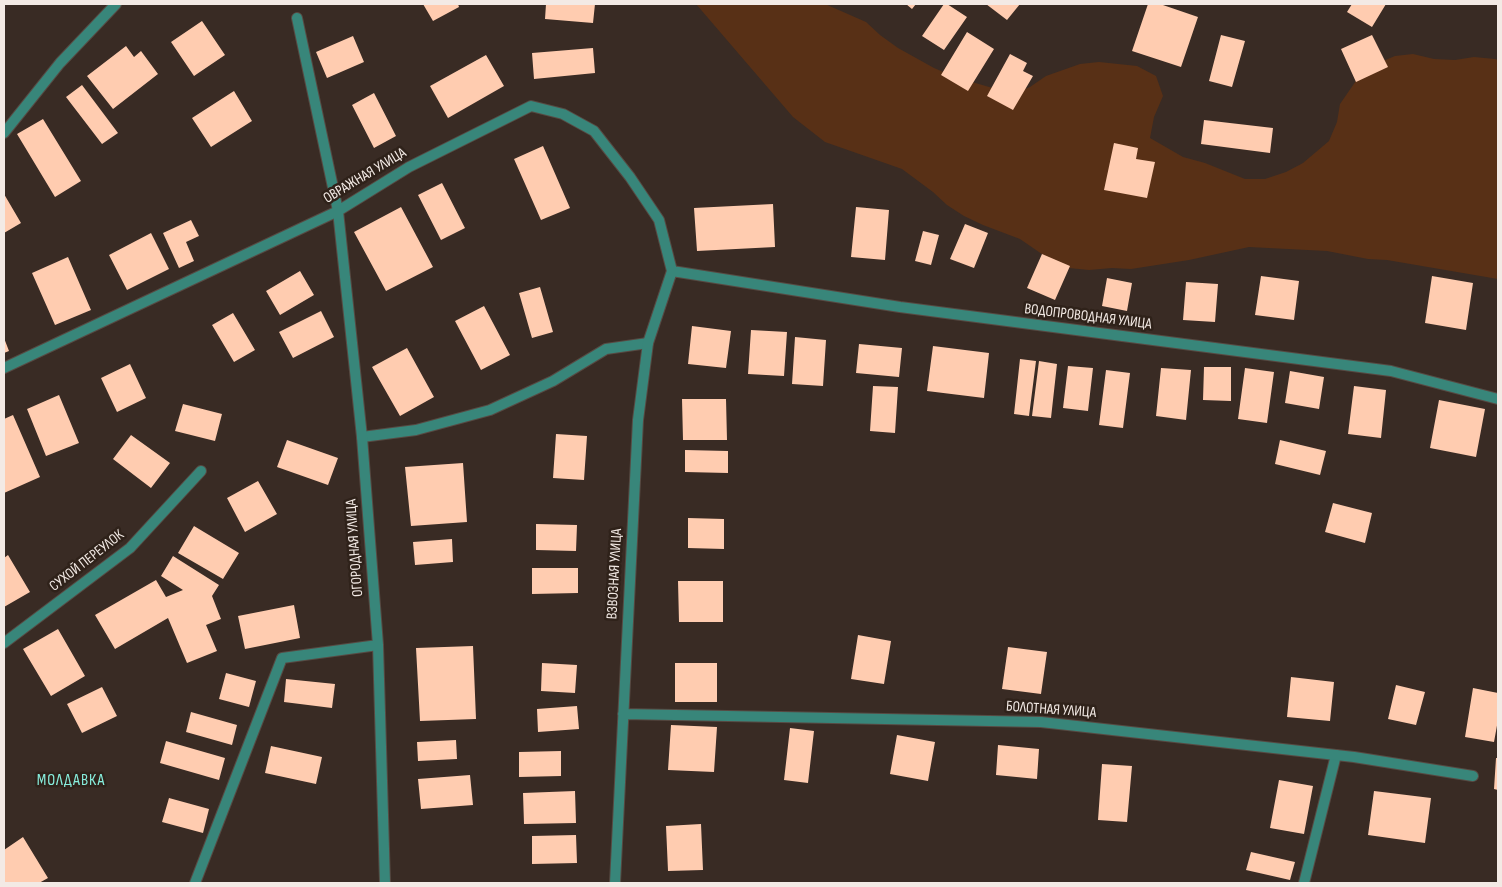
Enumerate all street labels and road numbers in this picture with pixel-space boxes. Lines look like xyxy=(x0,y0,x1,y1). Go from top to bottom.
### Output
street label: ОВРАЖНАЯ УЛИЦА xyxy=(320,144,410,208)
street label: ВОДОПРОВОДНАЯ УЛИЦА xyxy=(1023,300,1153,334)
street label: ОГОРОДНАЯ УЛИЦА xyxy=(343,499,367,597)
street label: СУХОЙ ПЕРЕУЛОК xyxy=(46,526,128,596)
street label: ВЗВОЗНАЯ УЛИЦА xyxy=(604,528,626,620)
street label: БОЛОТНАЯ УЛИЦА xyxy=(1005,698,1097,722)

